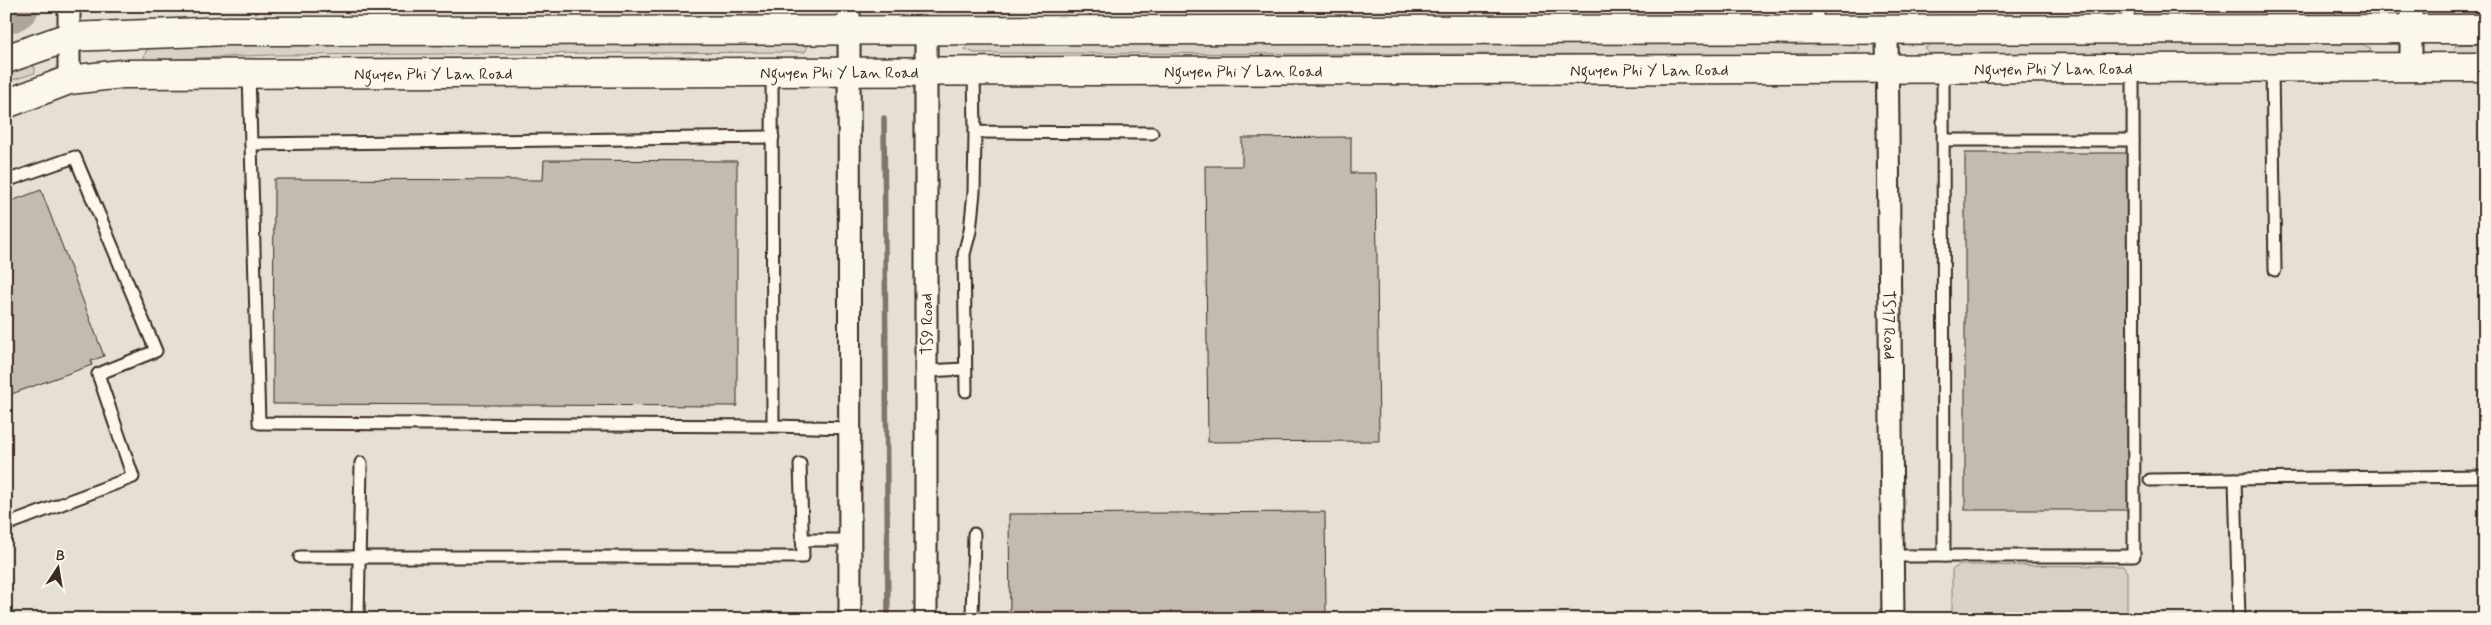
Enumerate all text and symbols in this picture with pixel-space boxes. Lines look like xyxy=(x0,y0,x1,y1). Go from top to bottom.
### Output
street label: Nguyen Phi Y Lan Road xyxy=(1974,59,2133,81)
street label: Nguyen Phi Y Lan Road xyxy=(1570,60,1729,83)
street label: Nguyen Phi Y Lan Road xyxy=(1164,61,1323,84)
street label: Nguyen Phi Y Lan Road xyxy=(760,63,919,85)
street label: Nguyen Phi Y Lan Road xyxy=(354,64,513,86)
street label: TS17 Road xyxy=(1878,290,1899,360)
street label: TS9 Road xyxy=(917,293,938,355)
north arrow xyxy=(32,542,82,592)
text: B xyxy=(54,547,67,566)

